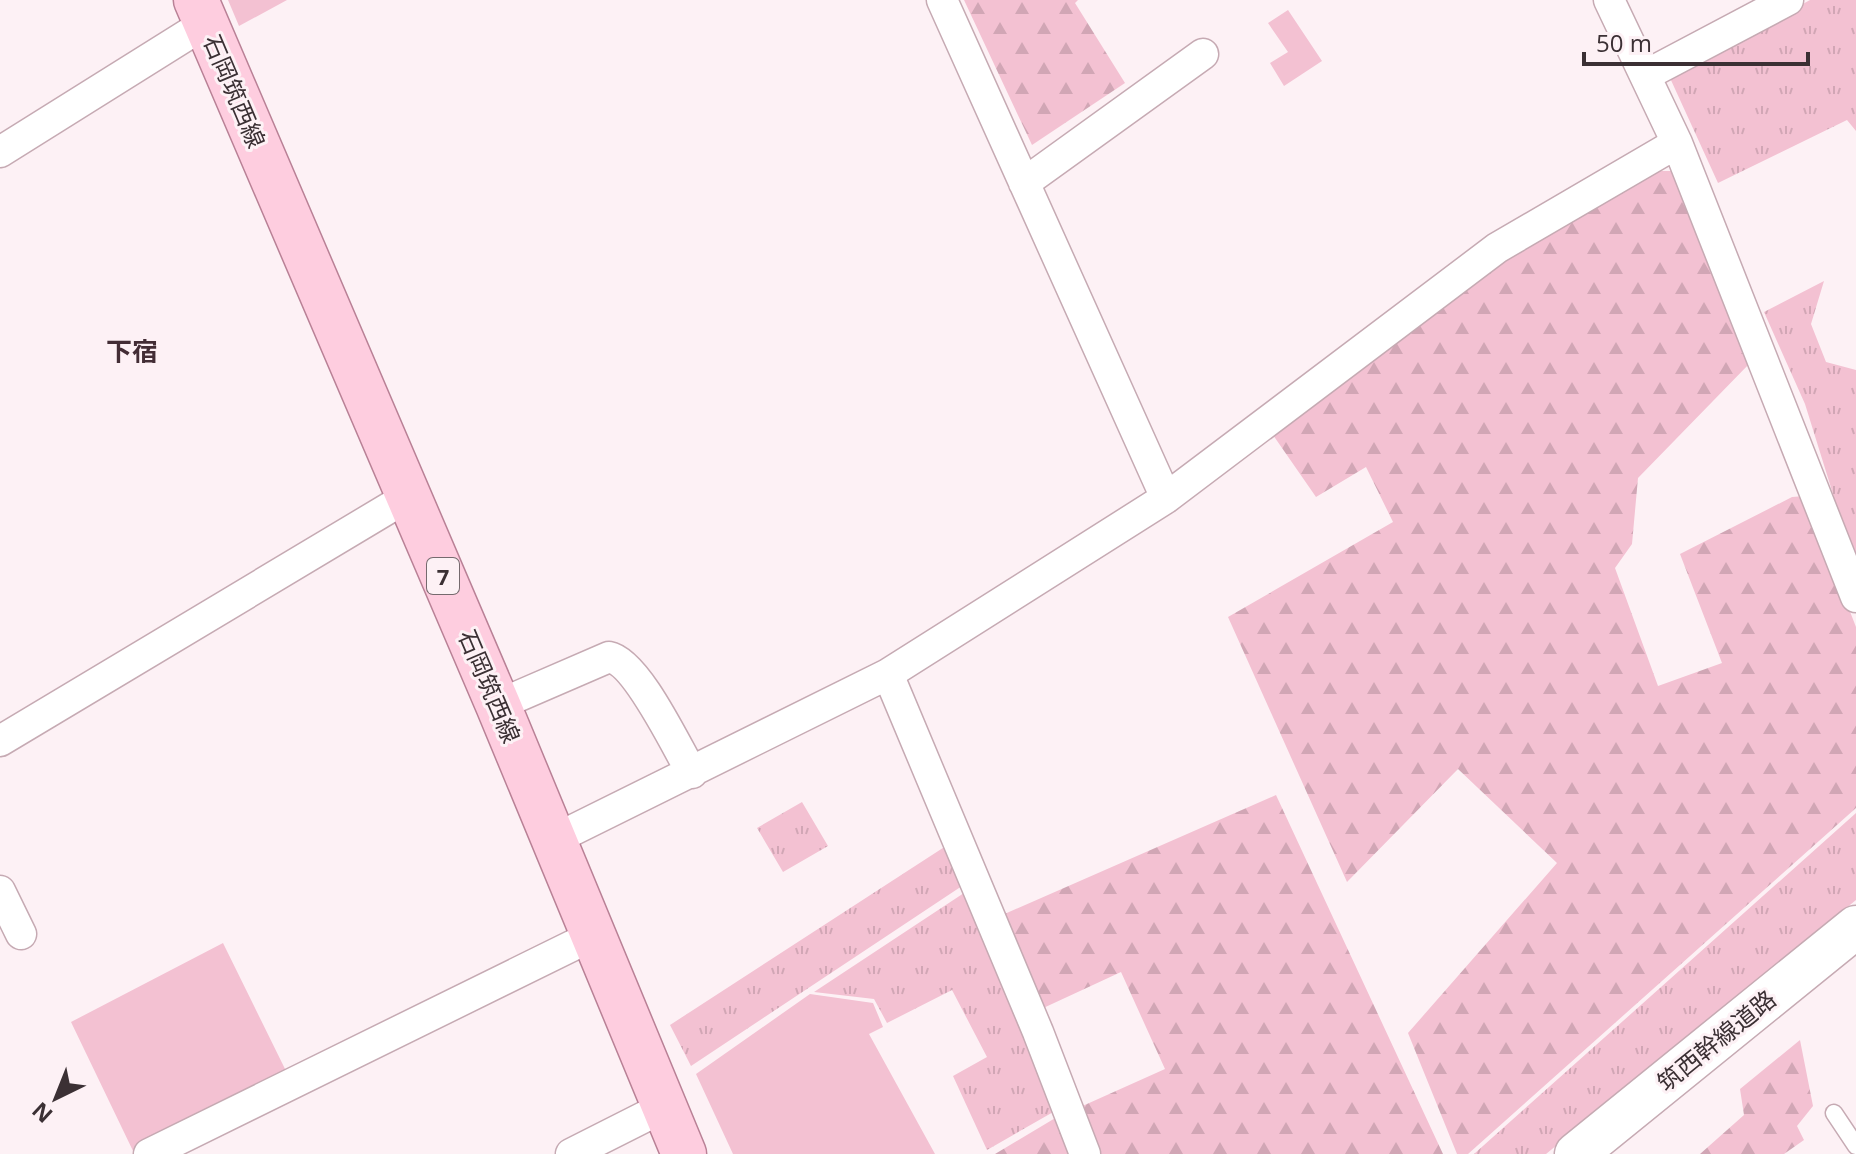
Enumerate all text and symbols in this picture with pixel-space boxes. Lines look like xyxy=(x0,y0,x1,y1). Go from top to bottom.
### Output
scale bar xyxy=(1584,16,1808,66)
text: 50 m xyxy=(1596,26,1652,59)
street label: 石岡筑西線 xyxy=(196,29,274,153)
district label: 下宿 xyxy=(106,333,158,369)
road number: 7 xyxy=(427,558,459,594)
street label: 石岡筑西線 xyxy=(451,624,529,748)
street label: 筑西幹線道路 xyxy=(1650,982,1782,1098)
north arrow xyxy=(16,1058,96,1138)
text: N xyxy=(25,1096,58,1130)

